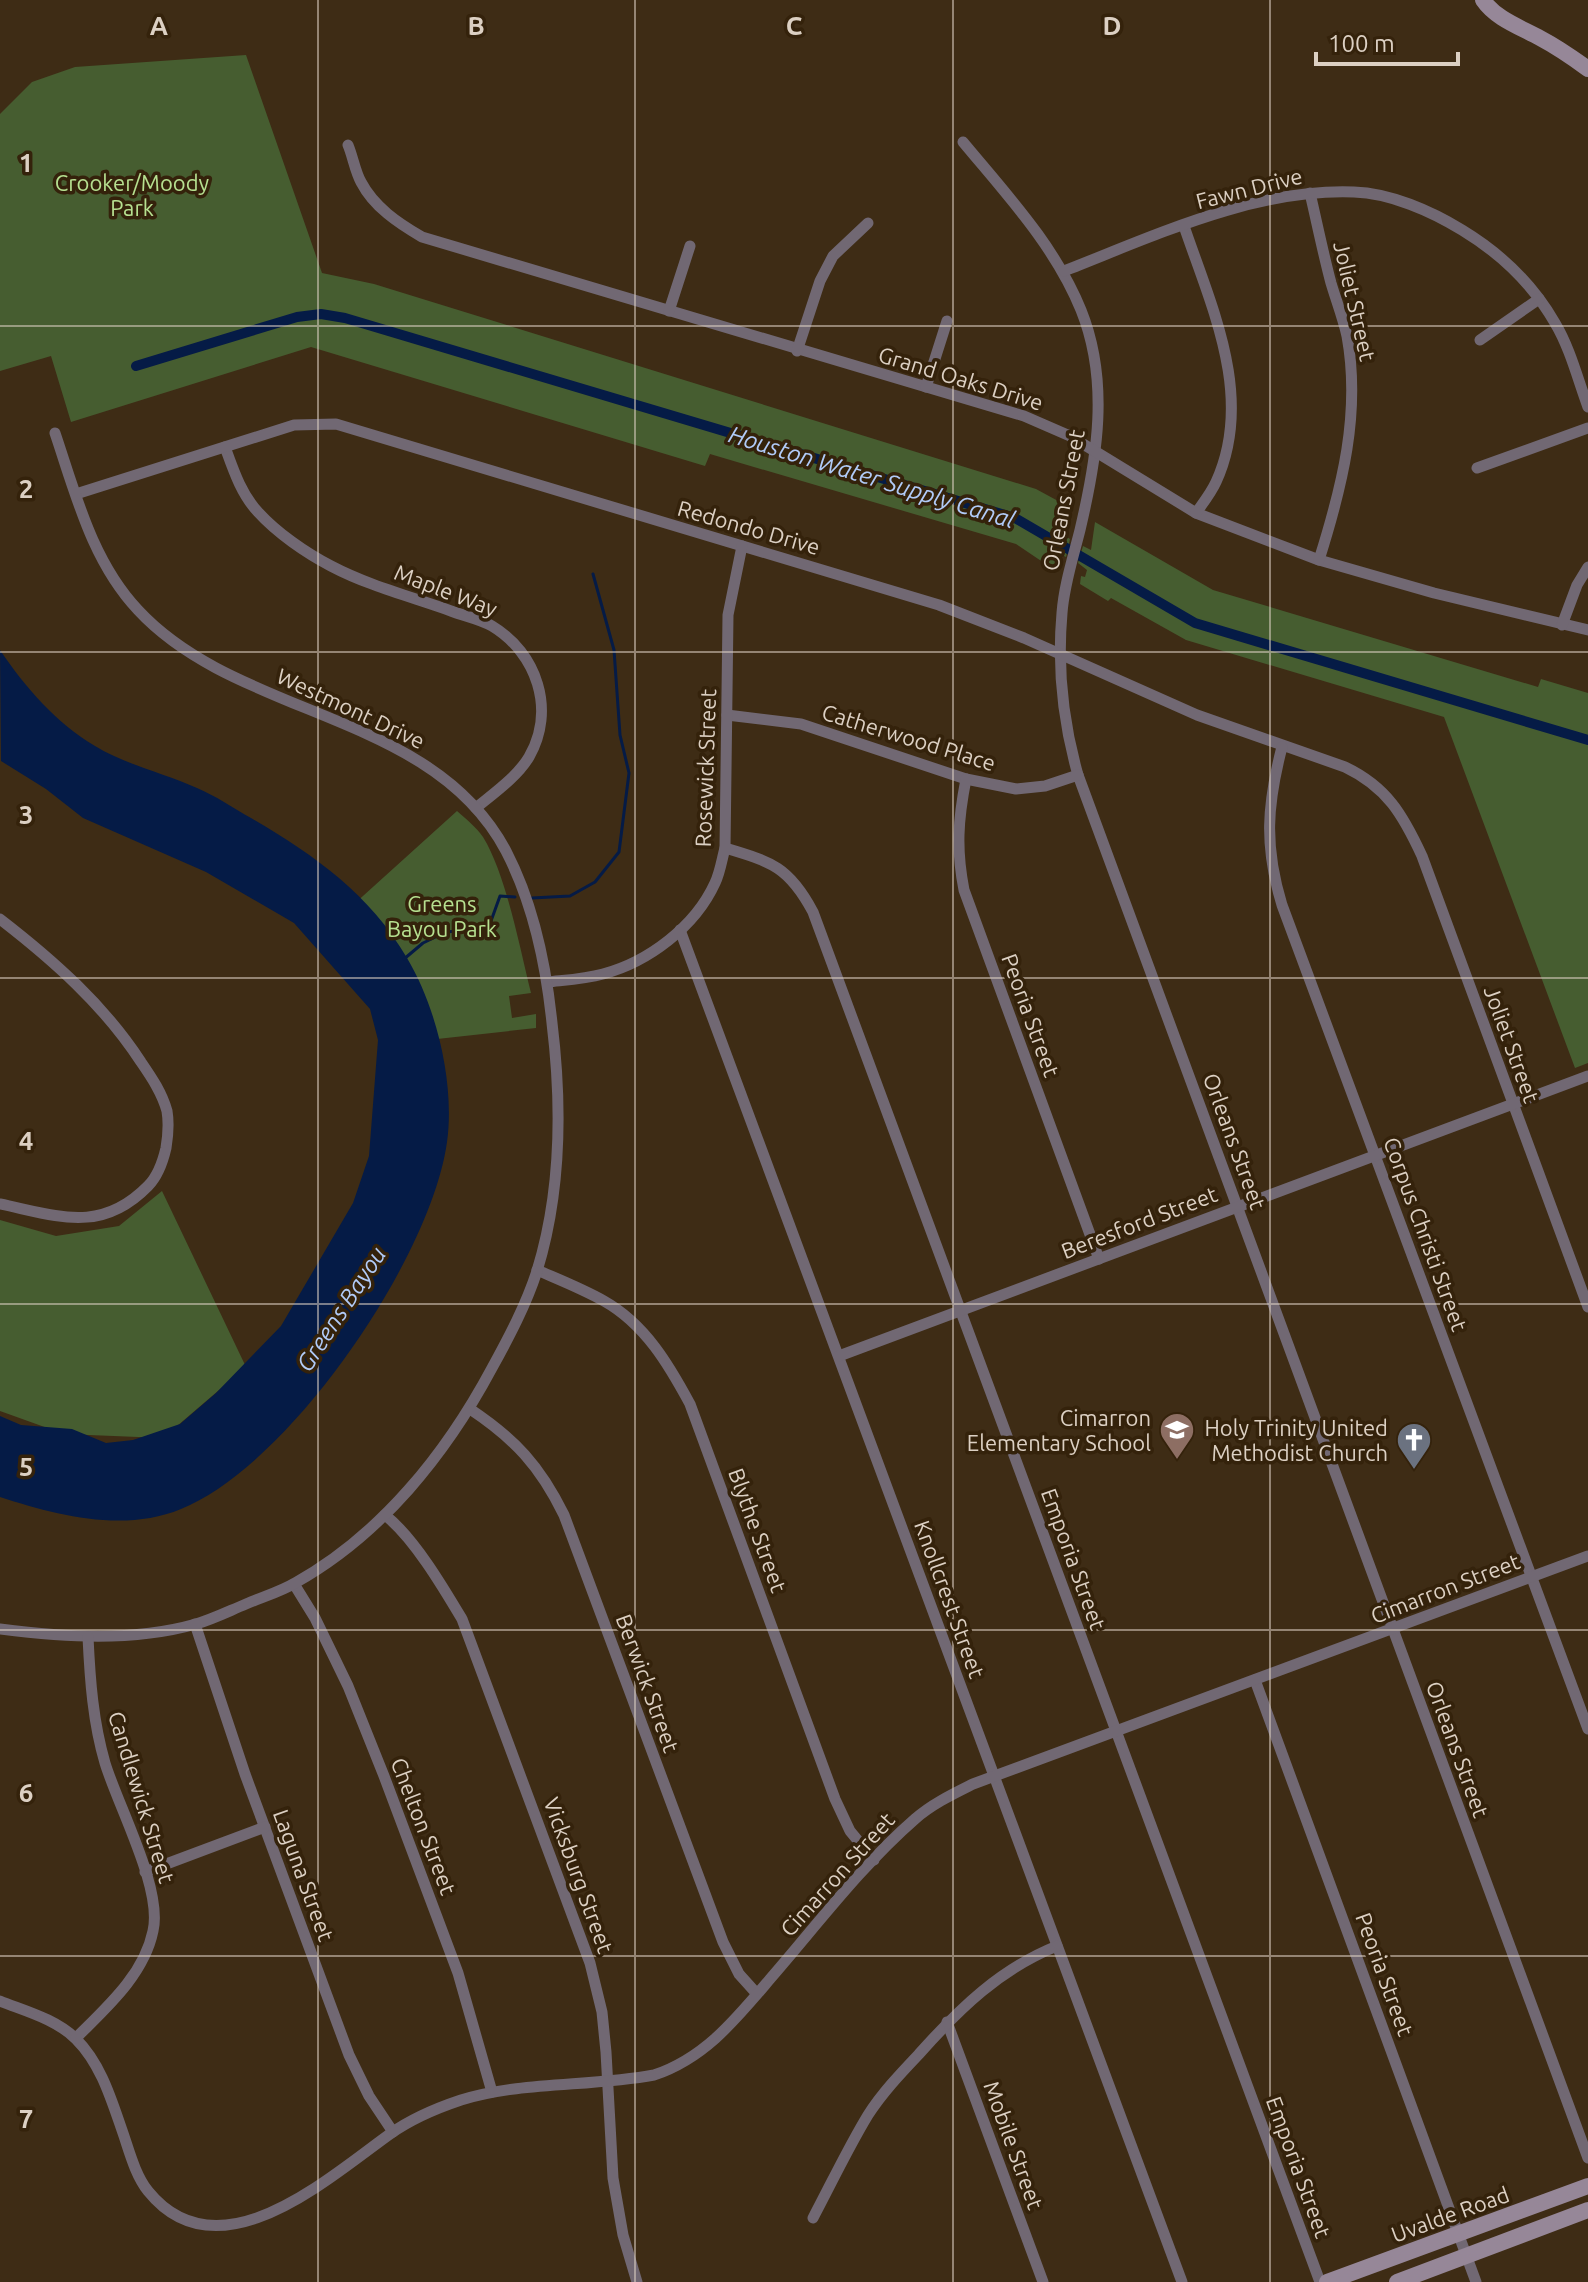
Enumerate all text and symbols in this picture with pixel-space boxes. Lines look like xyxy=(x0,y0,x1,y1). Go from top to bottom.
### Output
text: A xyxy=(150,11,169,40)
text: B xyxy=(467,11,485,40)
text: C xyxy=(786,11,803,40)
text: D xyxy=(1103,11,1121,40)
scale bar xyxy=(1316,16,1458,66)
text: 100 m xyxy=(1328,30,1395,57)
text: 1 xyxy=(19,148,33,177)
street label: Fawn Drive xyxy=(1193,163,1305,213)
park label: Crooker/Moody Park xyxy=(55,170,210,220)
street label: Joliet Street xyxy=(1329,239,1381,364)
street label: Grand Oaks Drive xyxy=(876,341,1046,415)
water label: Houston Water Supply Canal xyxy=(726,421,1019,534)
street label: Orleans Street xyxy=(1037,427,1089,573)
text: 2 xyxy=(19,474,33,503)
street label: Redondo Drive xyxy=(675,495,823,559)
street label: Maple Way xyxy=(391,559,501,621)
street label: Westmont Drive xyxy=(273,663,429,753)
street label: Rosewick Street xyxy=(690,688,720,848)
street label: Catherwood Place xyxy=(819,699,999,775)
text: 3 xyxy=(19,800,33,829)
park label: Greens Bayou Park xyxy=(387,891,497,941)
street label: Peoria Street xyxy=(997,950,1065,1080)
street label: Joliet Street xyxy=(1479,982,1545,1106)
street label: Orleans Street xyxy=(1199,1069,1271,1213)
text: 4 xyxy=(19,1126,33,1155)
street label: Corpus Christi Street xyxy=(1379,1134,1473,1335)
street label: Beresford Street xyxy=(1057,1181,1221,1263)
water label: Greens Bayou xyxy=(291,1242,391,1376)
place label: Cimarron Elementary School xyxy=(967,1405,1151,1455)
school or university icon: Cimarron Elementary School xyxy=(1158,1411,1196,1461)
place label: Holy Trinity United Methodist Church xyxy=(1204,1415,1388,1465)
church icon: Holy Trinity United Methodist Church xyxy=(1395,1421,1433,1471)
text: 5 xyxy=(19,1452,33,1481)
street label: Blythe Street xyxy=(724,1465,792,1596)
street label: Emporia Street xyxy=(1037,1485,1111,1633)
street label: Knollcrest Street xyxy=(910,1517,990,1681)
street label: Cimarron Street xyxy=(1367,1548,1523,1628)
street label: Berwick Street xyxy=(611,1611,685,1756)
street label: Orleans Street xyxy=(1422,1677,1494,1821)
street label: Candlewick Street xyxy=(104,1708,180,1886)
street label: Chelton Street xyxy=(386,1754,462,1898)
text: 6 xyxy=(19,1778,33,1807)
street label: Vicksburg Street xyxy=(539,1794,619,1957)
street label: Laguna Street xyxy=(269,1806,339,1944)
street label: Cimarron Street xyxy=(775,1807,899,1941)
street label: Peoria Street xyxy=(1351,1909,1419,2039)
street label: Mobile Street xyxy=(979,2077,1049,2213)
street label: Emporia Street xyxy=(1262,2093,1336,2241)
text: 7 xyxy=(19,2104,33,2133)
street label: Uvalde Road xyxy=(1388,2181,1512,2247)

